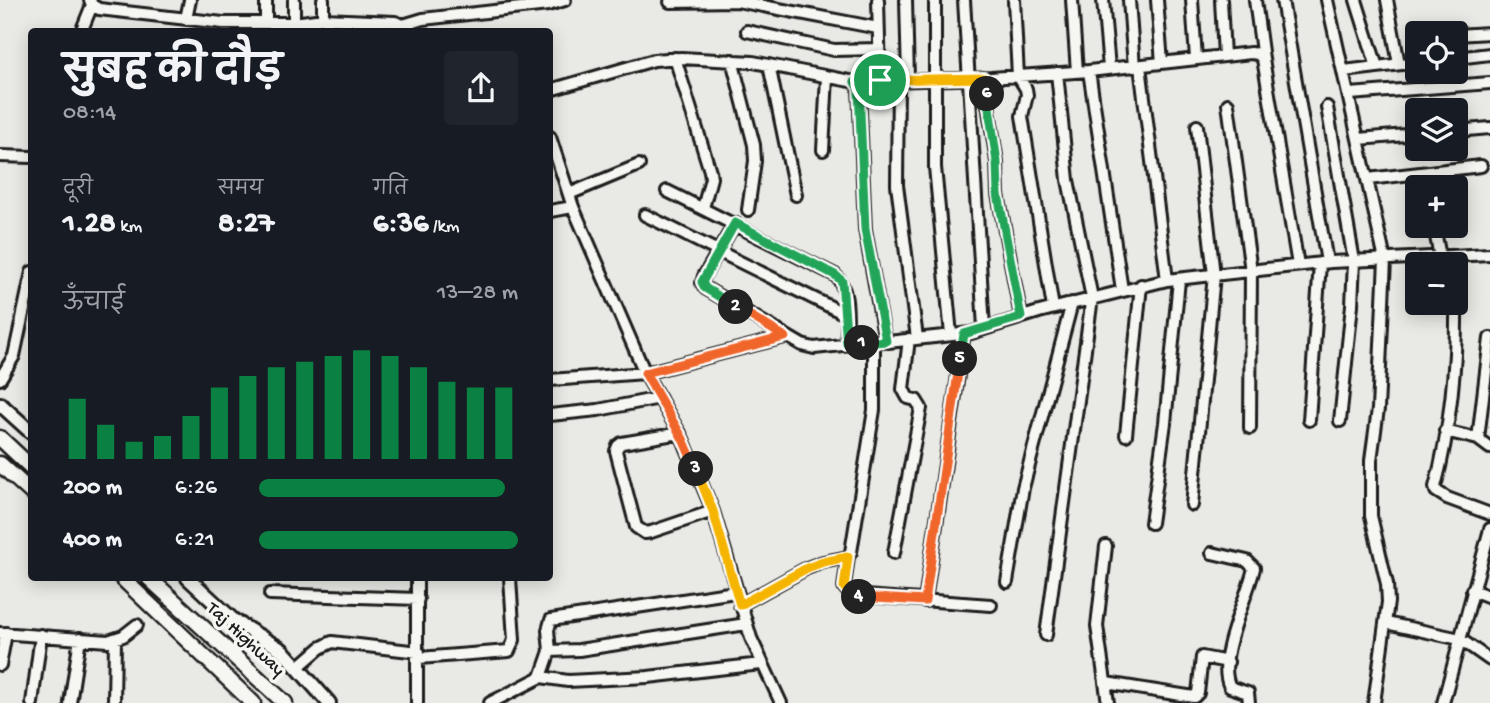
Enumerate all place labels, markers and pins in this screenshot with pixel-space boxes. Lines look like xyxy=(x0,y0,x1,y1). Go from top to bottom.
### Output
pin xyxy=(850,50,910,110)
pin: 6 xyxy=(970,76,1004,112)
pin: 2 xyxy=(718,290,754,324)
pin: 1 xyxy=(844,326,880,360)
pin: 5 xyxy=(942,342,978,376)
pin: 3 xyxy=(678,452,714,486)
pin: 4 xyxy=(842,580,876,614)

